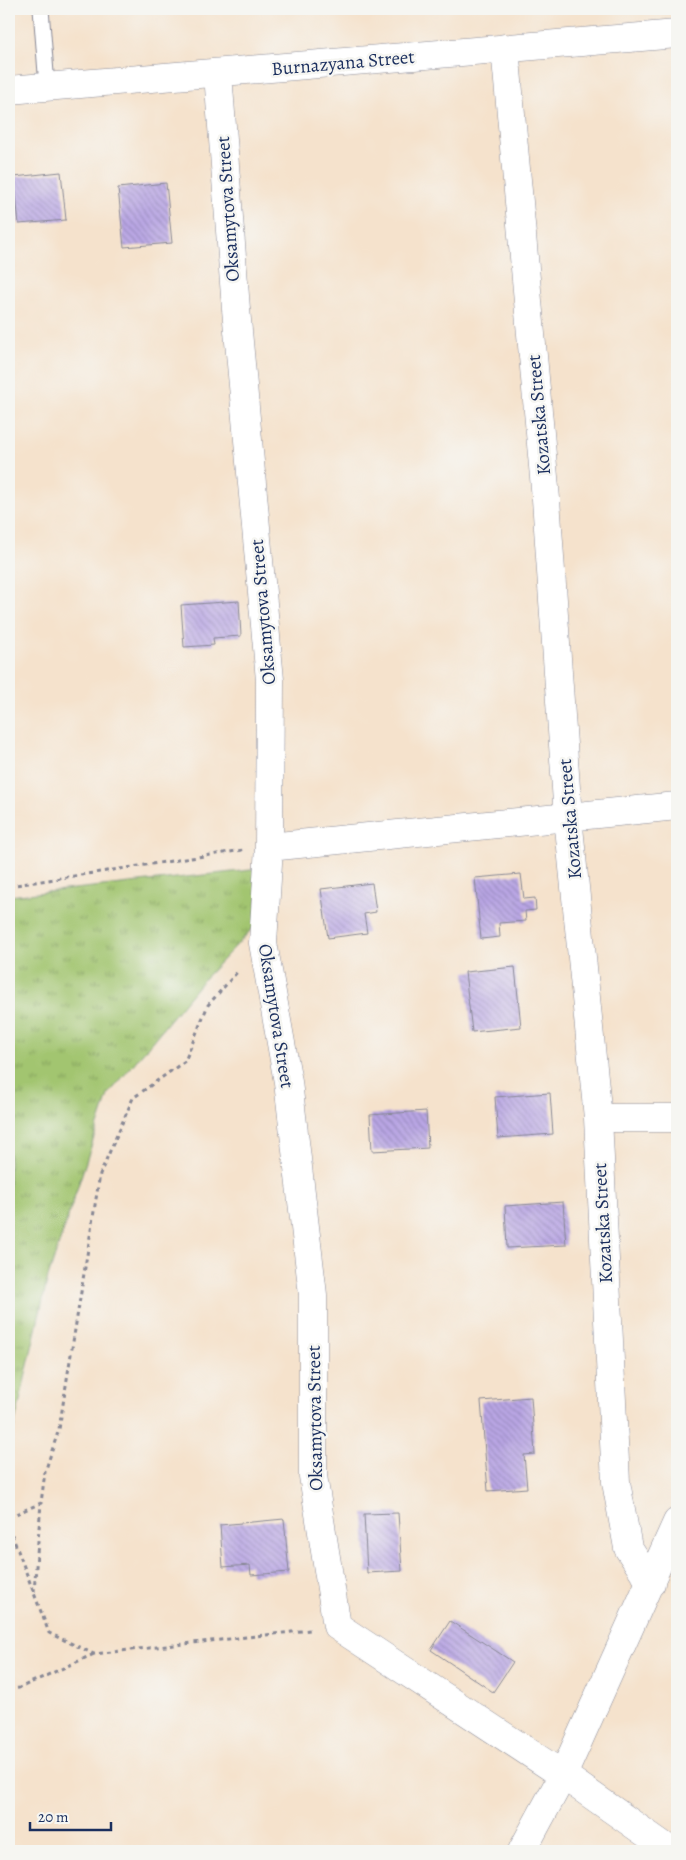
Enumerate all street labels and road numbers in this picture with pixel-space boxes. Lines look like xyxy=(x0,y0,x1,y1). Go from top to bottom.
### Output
street label: Burnazyana Street xyxy=(270,44,416,82)
street label: Oksamytova Street xyxy=(210,135,246,283)
street label: Kozatska Street xyxy=(521,354,557,476)
street label: Oksamytova Street xyxy=(244,538,282,686)
street label: Kozatska Street xyxy=(552,758,588,880)
street label: Oksamytova Street xyxy=(252,942,300,1090)
street label: Kozatska Street xyxy=(587,1162,619,1284)
street label: Oksamytova Street xyxy=(301,1345,329,1491)

